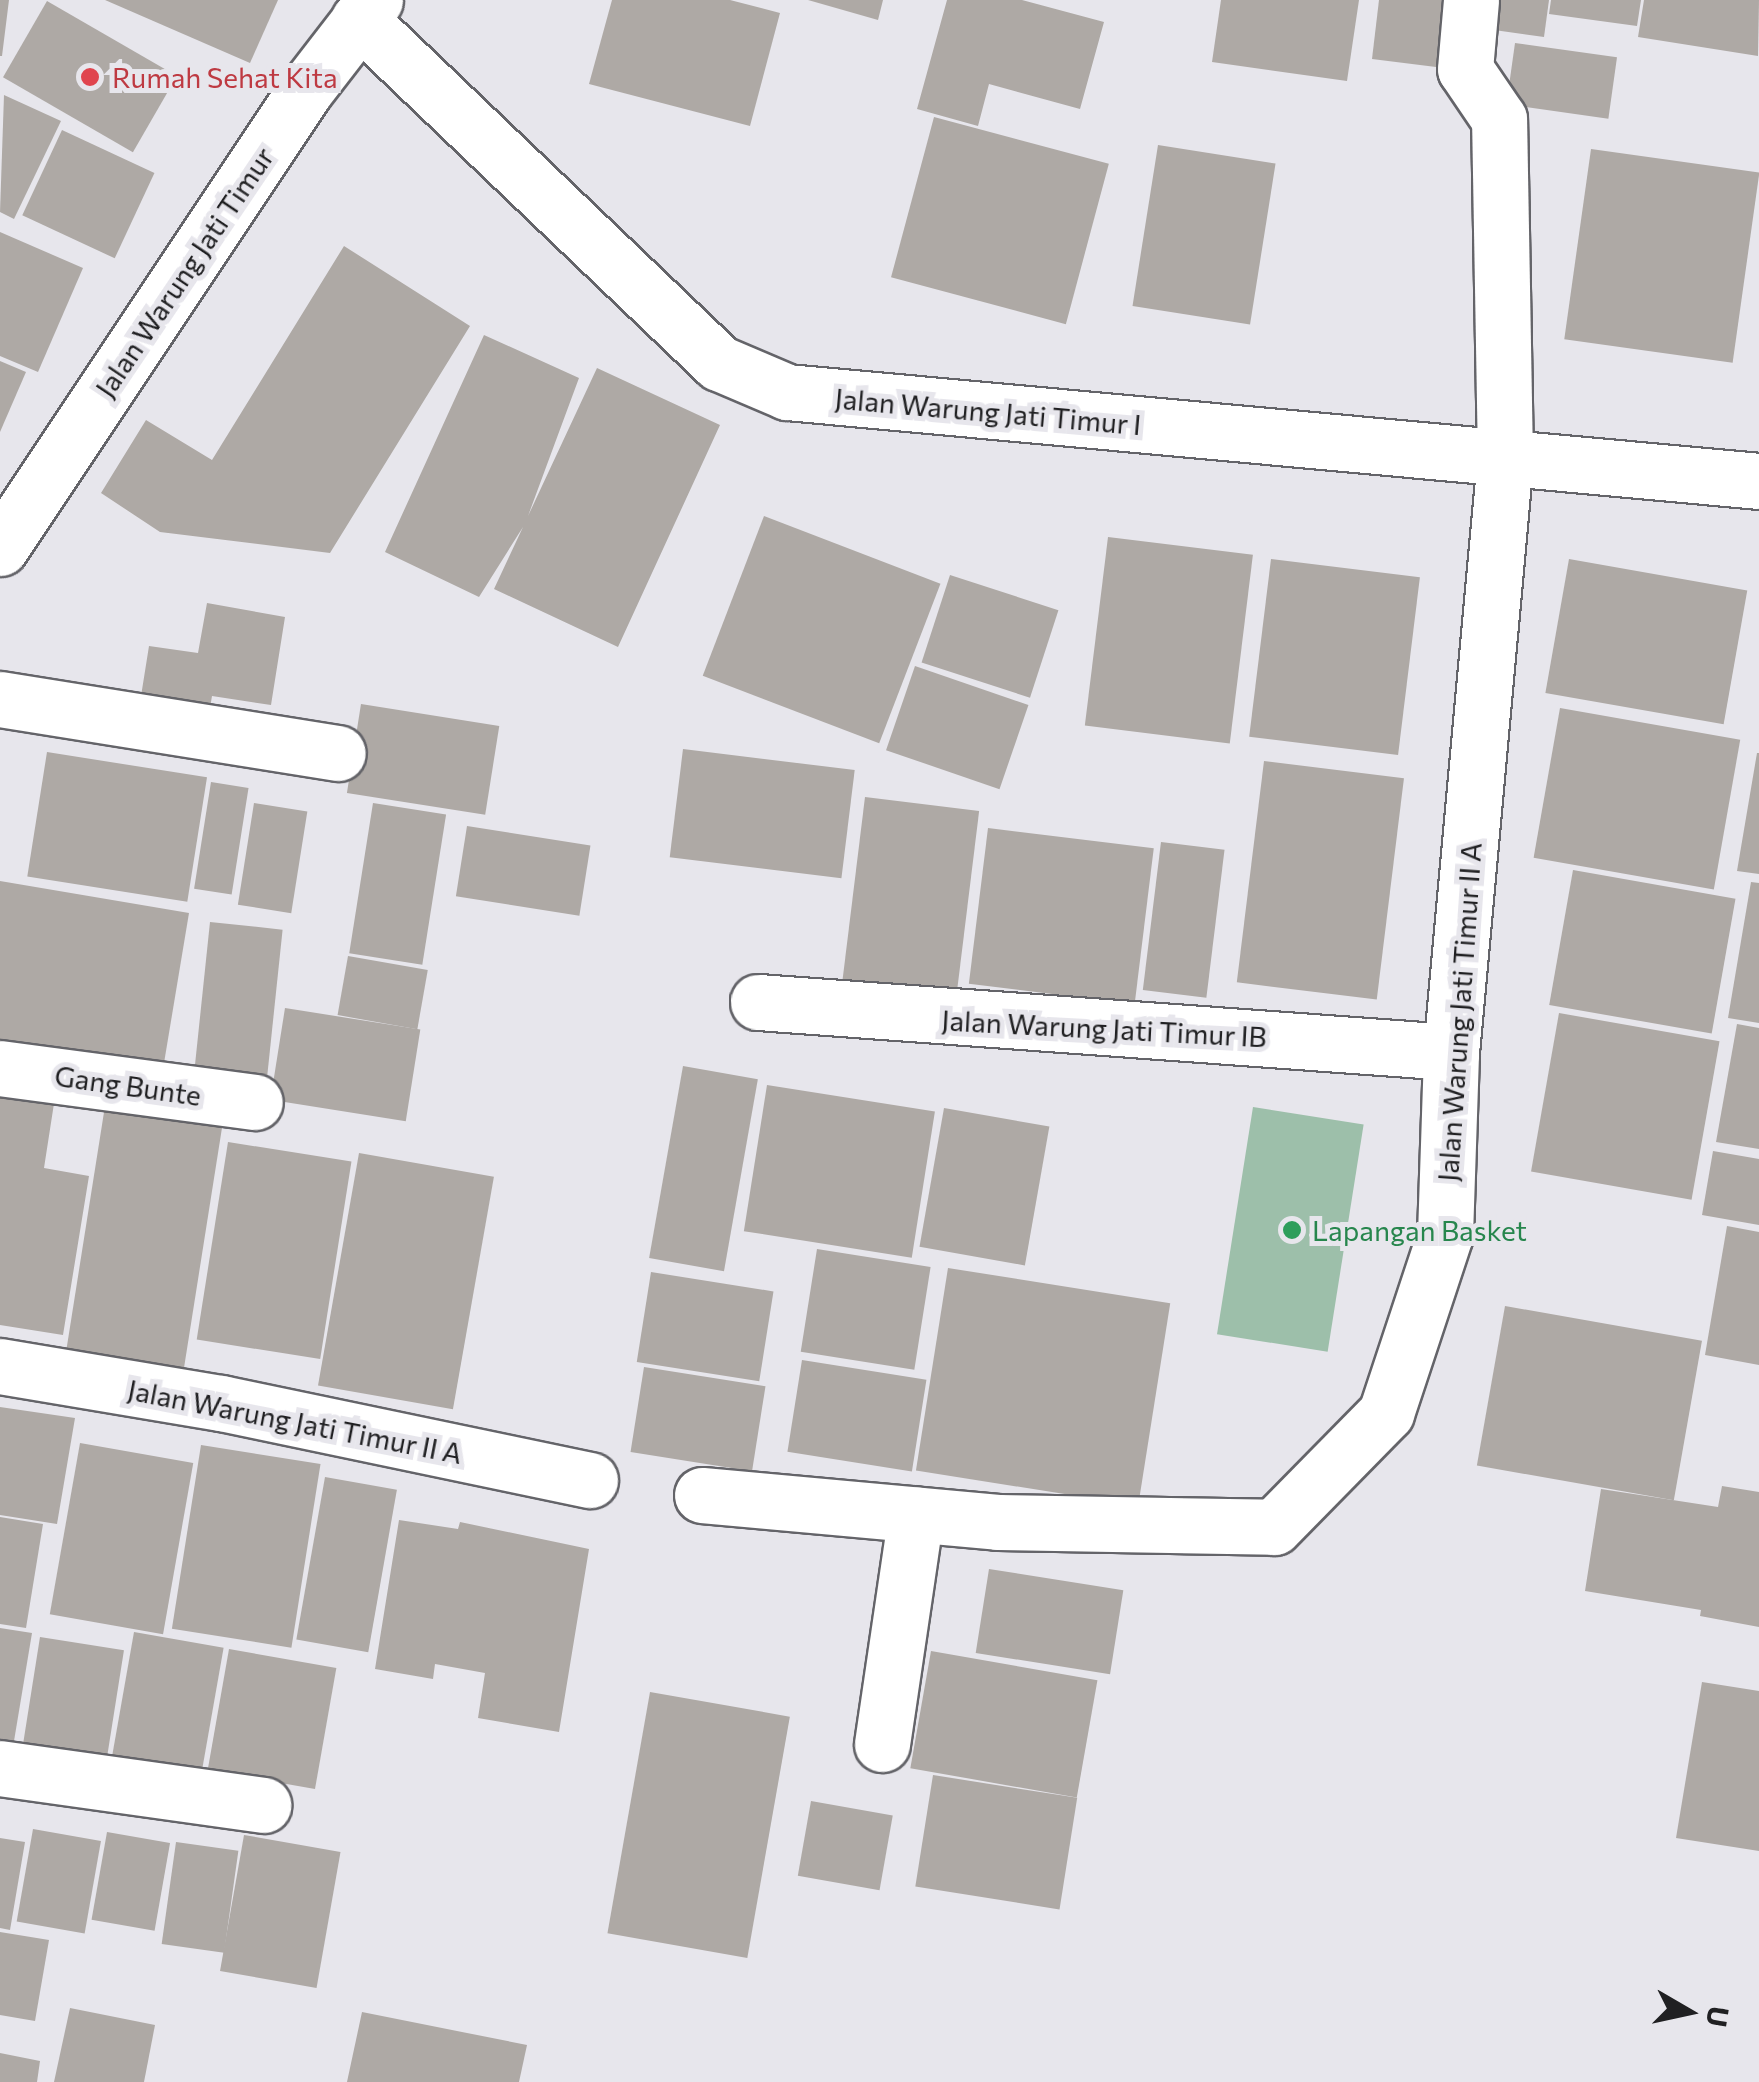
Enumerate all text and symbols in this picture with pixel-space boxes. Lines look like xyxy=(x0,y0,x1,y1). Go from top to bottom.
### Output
place label: Rumah Sehat Kita xyxy=(112,60,338,94)
marker: Rumah Sehat Kita xyxy=(77,64,103,90)
street label: Jalan Warung Jati Timur xyxy=(88,141,280,403)
street label: Jalan Warung Jati Timur I xyxy=(833,381,1143,441)
street label: Jalan Warung Jati Timur II A xyxy=(1430,841,1488,1183)
street label: Jalan Warung Jati Timur IB xyxy=(941,1003,1267,1053)
street label: Gang Bunte xyxy=(53,1058,203,1112)
place label: Lapangan Basket xyxy=(1312,1213,1527,1247)
marker: Lapangan Basket xyxy=(1281,1219,1303,1241)
street label: Jalan Warung Jati Timur II A xyxy=(125,1372,465,1470)
north arrow xyxy=(1639,1962,1739,2062)
text: U xyxy=(1700,2004,1737,2029)

